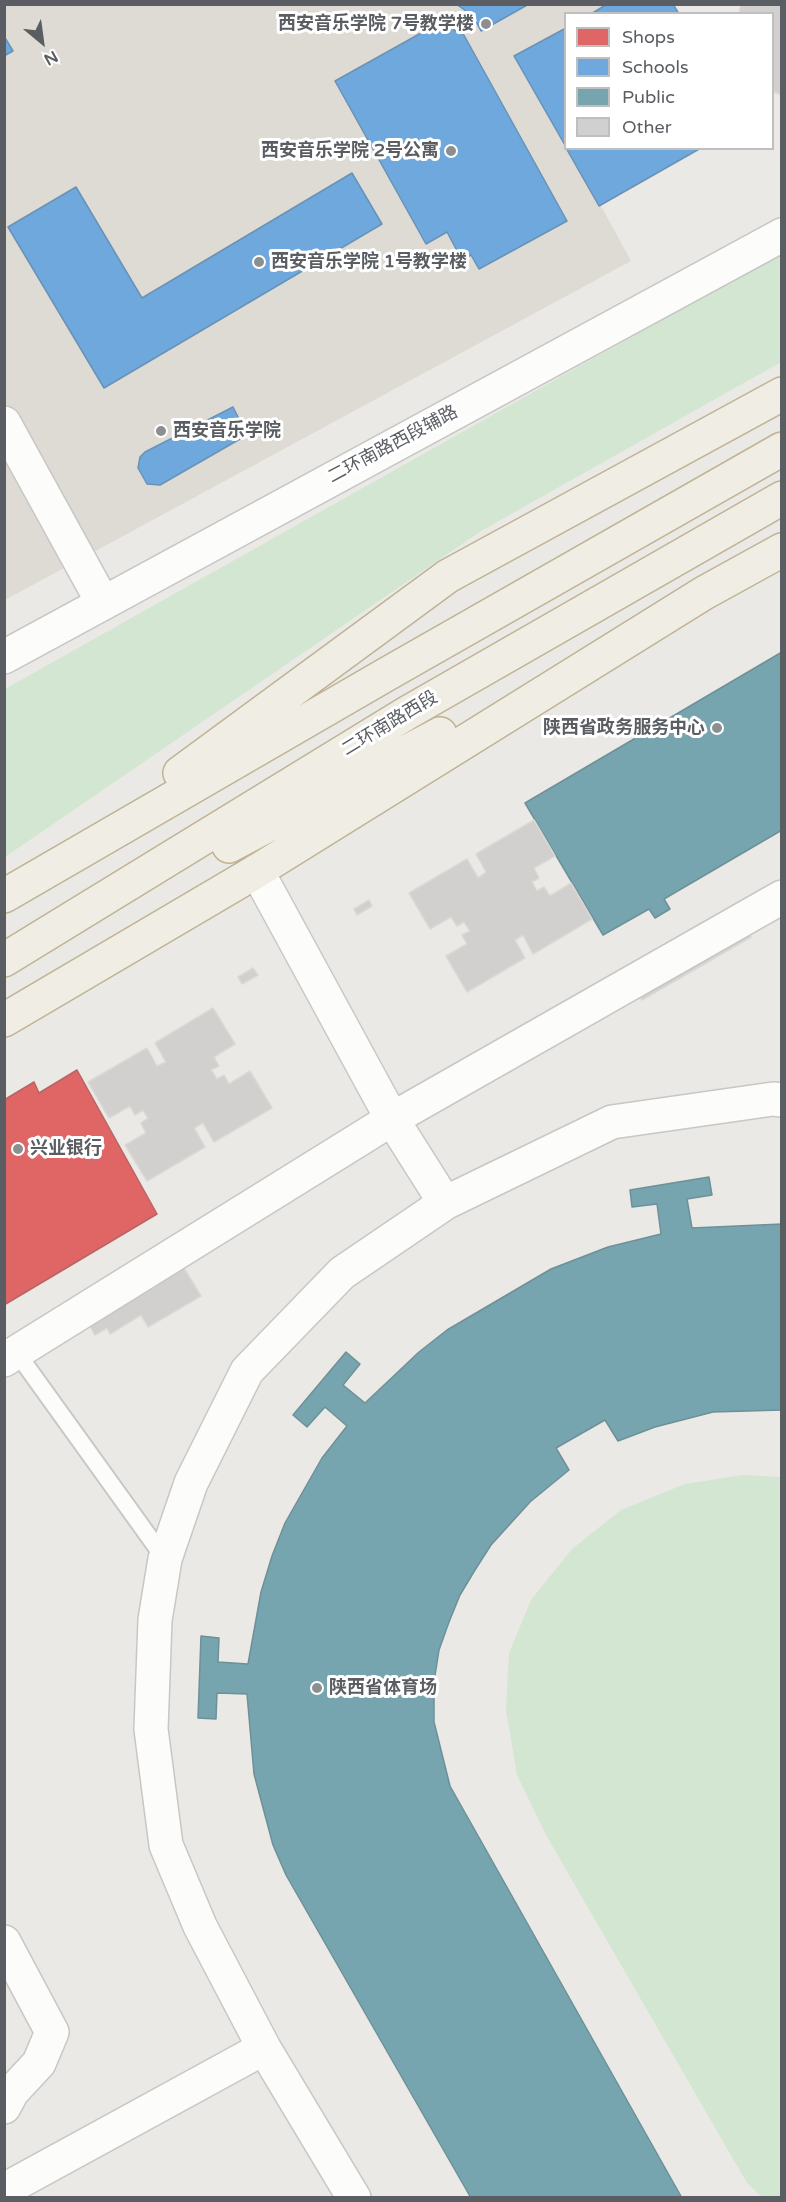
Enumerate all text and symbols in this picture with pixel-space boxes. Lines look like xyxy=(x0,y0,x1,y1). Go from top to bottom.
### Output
north arrow xyxy=(12,12,72,72)
legend xyxy=(564,12,774,150)
place label: 西安音乐学院 7号教学楼 xyxy=(278,13,474,35)
marker: 西安音乐学院 7号教学楼 xyxy=(479,17,493,31)
text: Shops xyxy=(622,26,675,48)
text: N xyxy=(40,46,61,70)
text: Schools xyxy=(622,56,689,78)
text: Public xyxy=(622,86,675,108)
text: Other xyxy=(622,116,672,138)
place label: 西安音乐学院 2号公寓 xyxy=(261,140,439,162)
marker: 西安音乐学院 2号公寓 xyxy=(444,144,458,158)
place label: 西安音乐学院 1号教学楼 xyxy=(271,251,467,273)
marker: 西安音乐学院 1号教学楼 xyxy=(252,255,266,269)
street label: 二环南路西段辅路 xyxy=(324,402,462,488)
place label: 西安音乐学院 xyxy=(173,420,281,442)
marker: 西安音乐学院 xyxy=(154,424,168,438)
street label: 二环南路西段 xyxy=(338,687,442,761)
place label: 陕西省政务服务中心 xyxy=(543,717,705,739)
marker: 陕西省政务服务中心 xyxy=(710,721,724,735)
place label: 兴业银行 xyxy=(30,1138,102,1160)
marker: 兴业银行 xyxy=(11,1142,25,1156)
place label: 陕西省体育场 xyxy=(329,1677,437,1699)
marker: 陕西省体育场 xyxy=(310,1681,324,1695)

